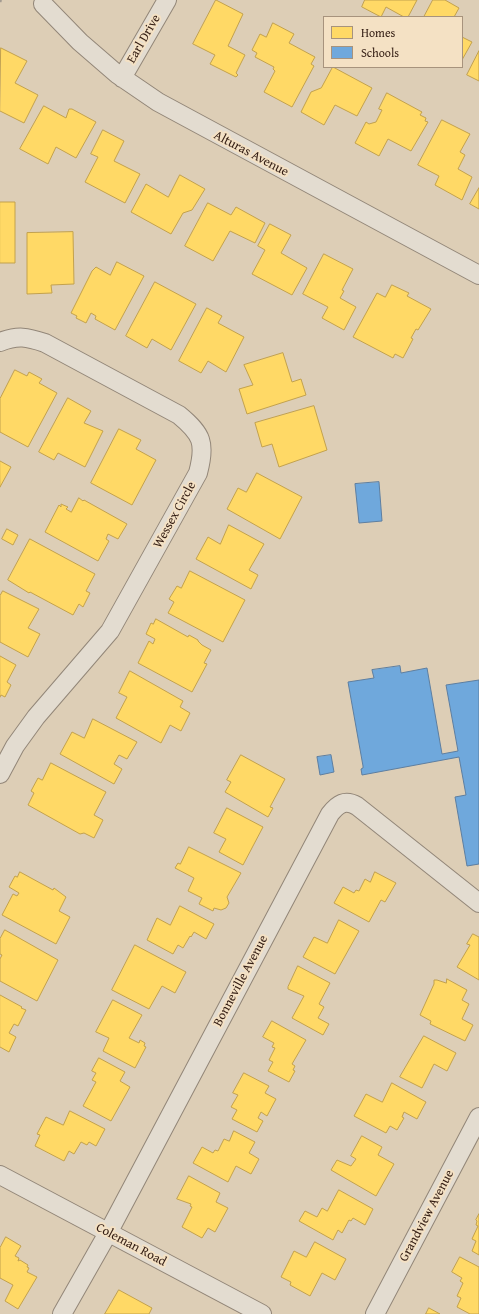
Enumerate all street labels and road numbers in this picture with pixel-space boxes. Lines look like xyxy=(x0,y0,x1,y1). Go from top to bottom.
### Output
street label: Earl Drive xyxy=(124,12,164,66)
street label: Alturas Avenue xyxy=(211,128,291,180)
street label: Wessex Circle xyxy=(150,479,200,551)
street label: Bonneville Avenue xyxy=(210,933,272,1029)
street label: Grandview Avenue xyxy=(396,1168,458,1264)
street label: Coleman Road xyxy=(93,1220,169,1270)

